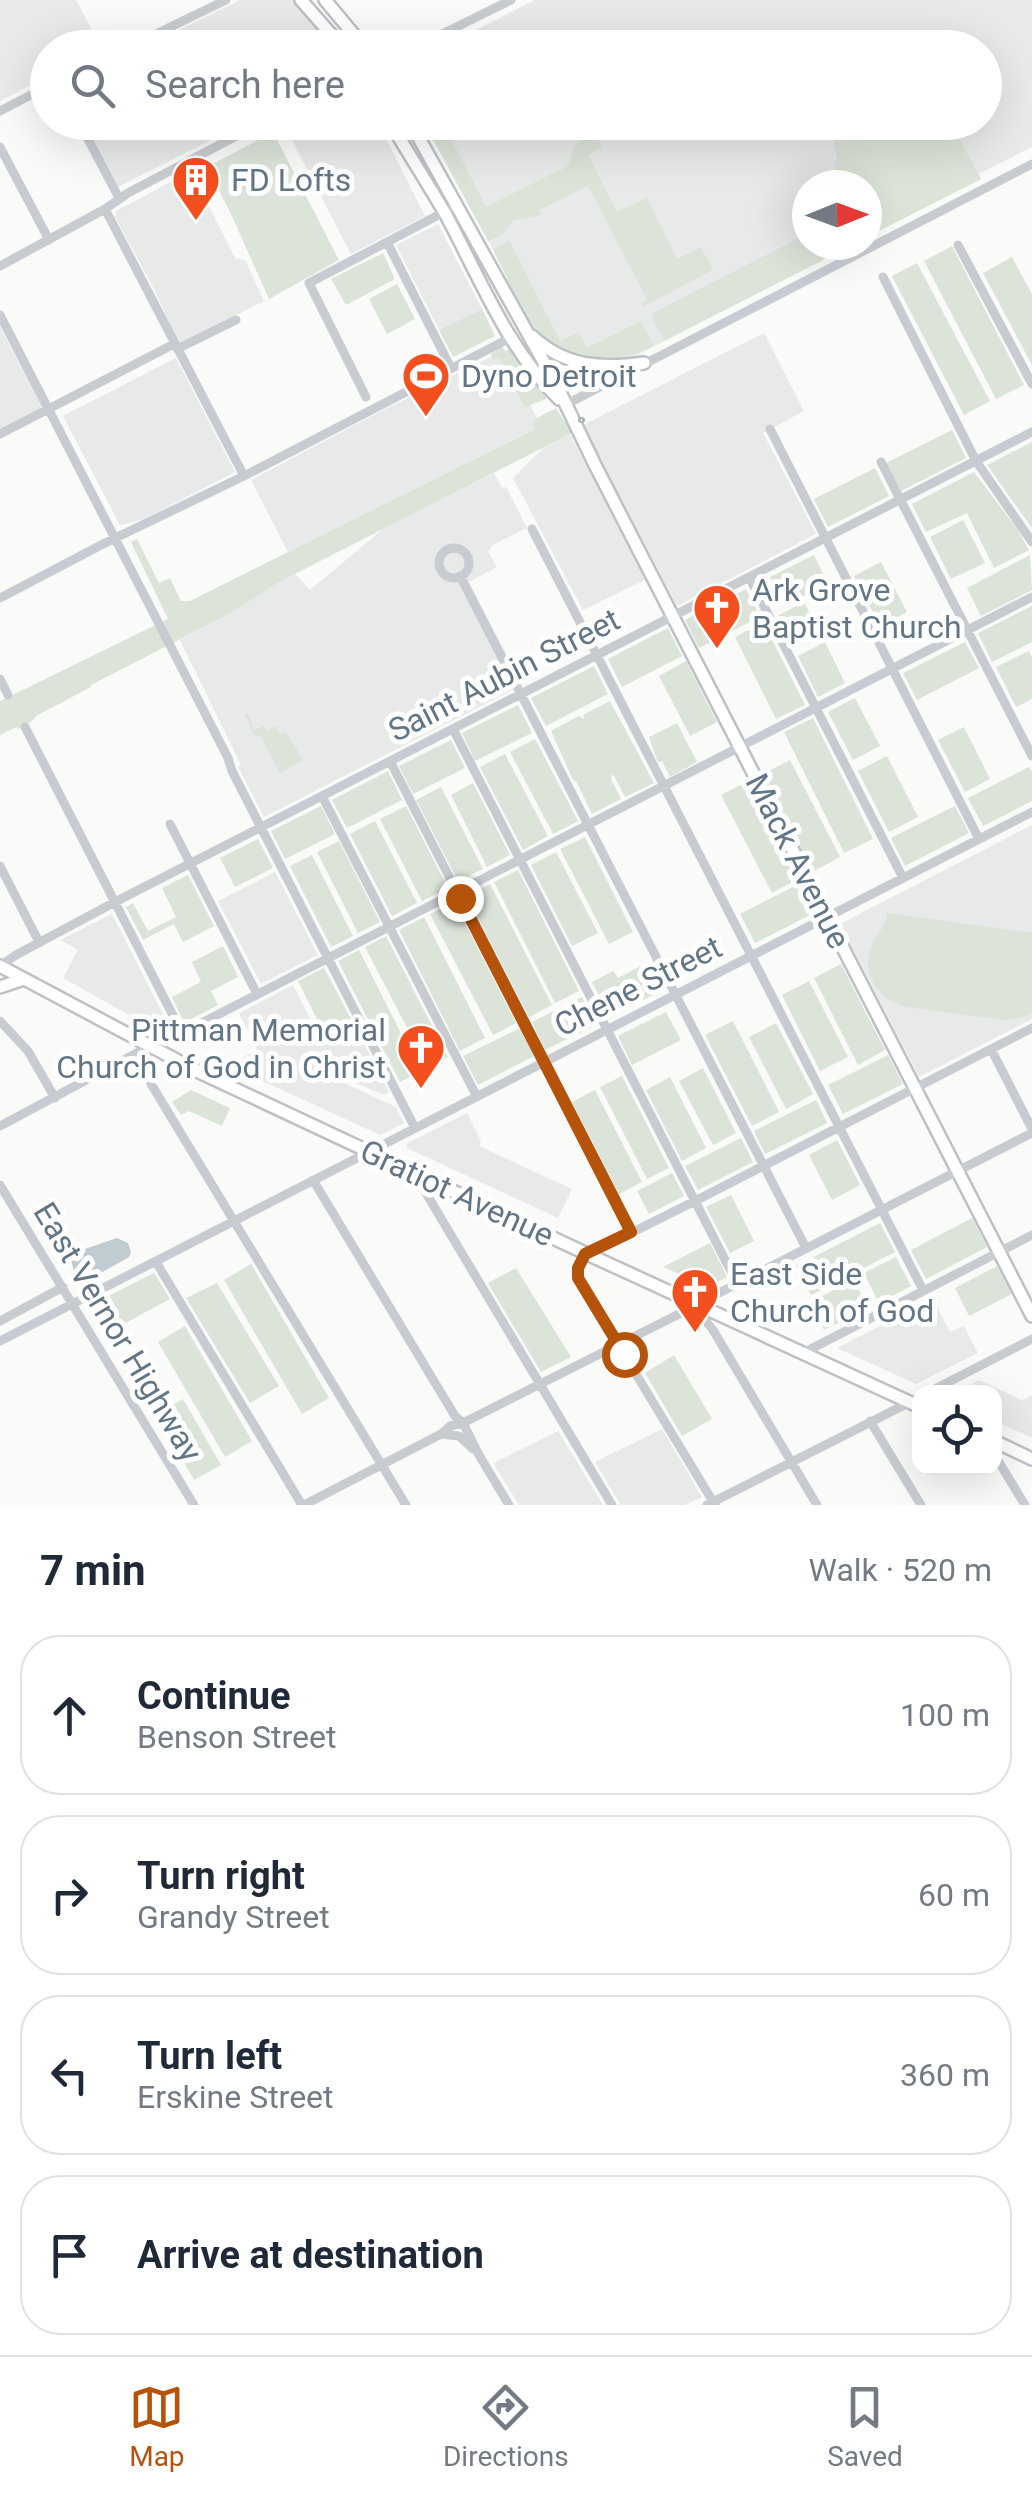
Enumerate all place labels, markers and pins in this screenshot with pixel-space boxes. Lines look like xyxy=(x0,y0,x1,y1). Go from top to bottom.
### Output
building icon: FD Lofts xyxy=(170,154,222,222)
place label: FD Lofts xyxy=(231,161,351,199)
sports icon: Dyno Detroit xyxy=(400,350,452,418)
place label: Dyno Detroit xyxy=(461,357,636,395)
place label: Ark Grove Baptist Church xyxy=(752,571,962,646)
church icon: Ark Grove Baptist Church xyxy=(691,582,743,650)
place label: Pittman Memorial Church of God in Christ xyxy=(56,1011,386,1086)
church icon: Pittman Memorial Church of God in Christ xyxy=(395,1022,447,1090)
place label: East Side Church of God xyxy=(730,1255,934,1330)
church icon: East Side Church of God xyxy=(669,1266,721,1334)

